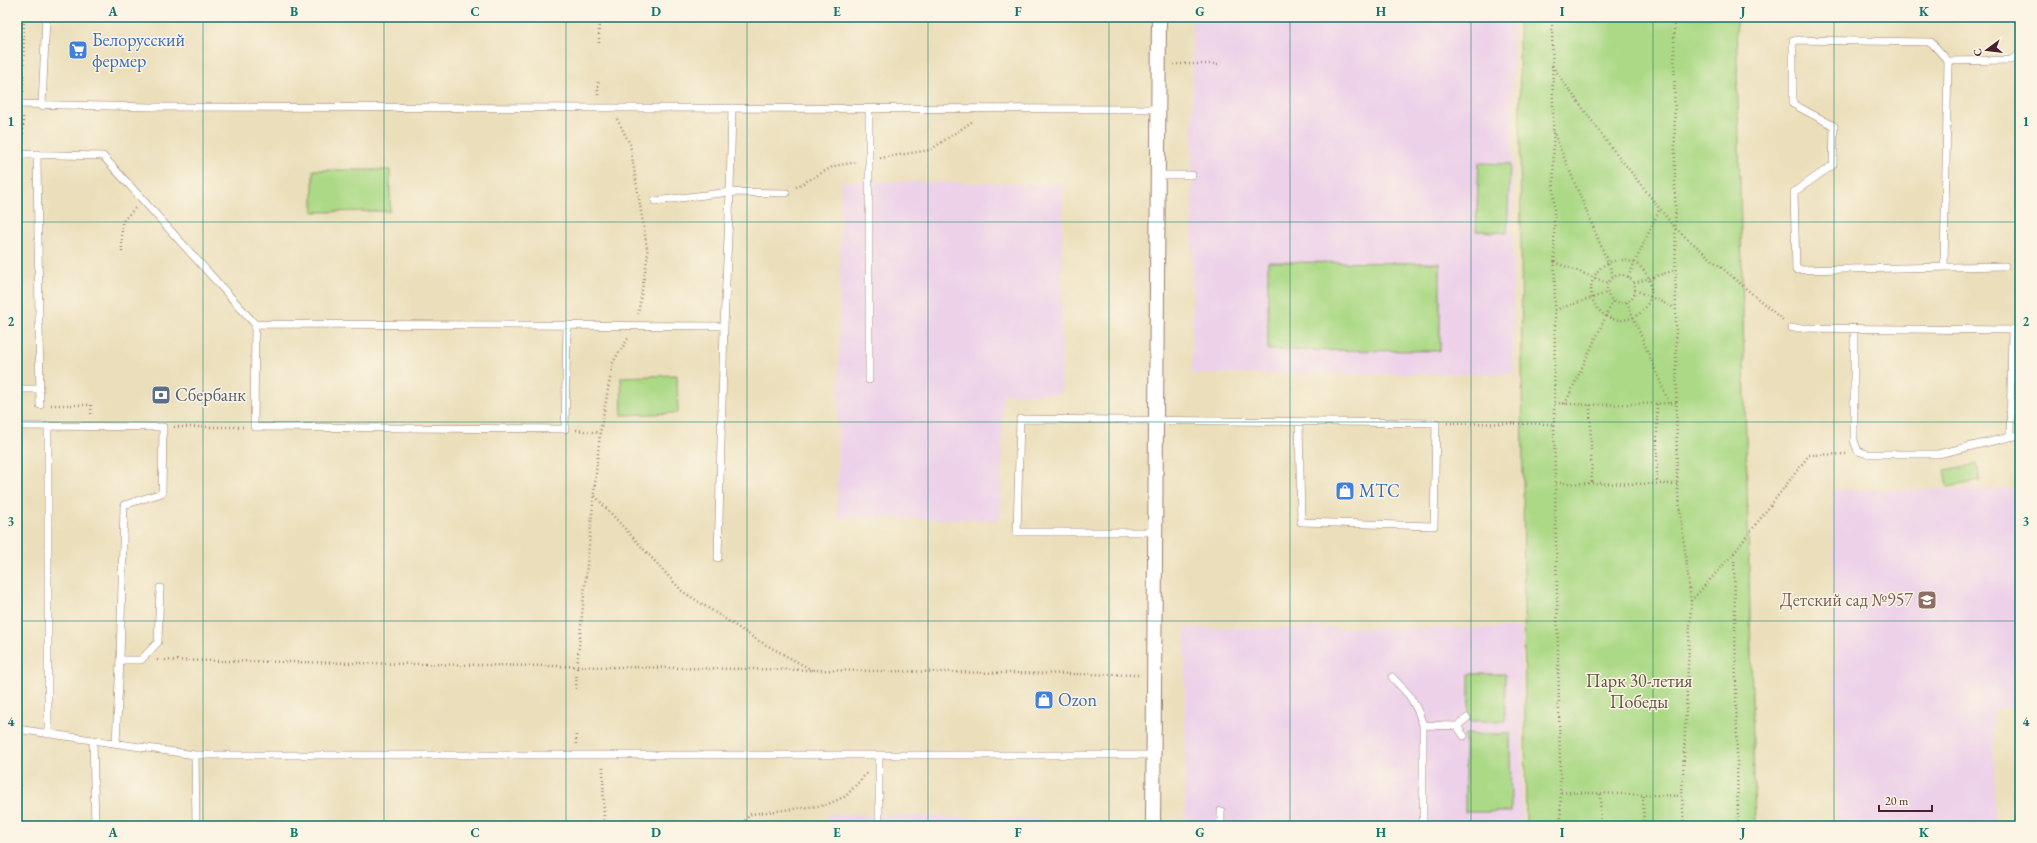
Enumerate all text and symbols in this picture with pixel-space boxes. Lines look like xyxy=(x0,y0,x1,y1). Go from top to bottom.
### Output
text: A xyxy=(107,3,118,20)
text: B xyxy=(290,3,298,20)
text: C xyxy=(470,3,480,20)
text: D xyxy=(651,3,661,20)
text: E xyxy=(833,3,841,20)
text: F xyxy=(1014,3,1022,20)
text: G xyxy=(1195,3,1205,20)
text: H xyxy=(1376,3,1387,20)
text: I xyxy=(1560,3,1565,20)
text: J xyxy=(1739,3,1746,20)
text: K xyxy=(1919,3,1930,20)
place label: Белорусский фермер xyxy=(92,28,186,72)
north arrow xyxy=(1967,30,2007,70)
supermarket icon: Белорусский фермер xyxy=(67,39,89,61)
text: С xyxy=(1970,47,1985,58)
text: 1 xyxy=(8,113,15,130)
text: 1 xyxy=(2023,113,2030,130)
text: 2 xyxy=(8,313,15,330)
text: 2 xyxy=(2023,313,2030,330)
place label: Сбербанк xyxy=(175,383,246,406)
bank icon: Сбербанк xyxy=(150,384,172,406)
place label: МТС xyxy=(1359,479,1400,502)
shop icon: МТС xyxy=(1334,480,1356,502)
text: 3 xyxy=(8,513,15,530)
text: 3 xyxy=(2023,513,2030,530)
place label: Детский сад №957 xyxy=(1780,588,1913,611)
school or university icon: Детский сад №957 xyxy=(1916,589,1938,611)
park label: Парк 30-летия Победы xyxy=(1586,669,1692,713)
place label: Ozon xyxy=(1058,688,1097,711)
shop icon: Ozon xyxy=(1033,689,1055,711)
text: 4 xyxy=(8,713,15,730)
text: 4 xyxy=(2023,713,2030,730)
scale bar xyxy=(1879,787,1932,813)
text: 20 m xyxy=(1885,793,1909,809)
text: A xyxy=(107,824,118,841)
text: B xyxy=(290,824,298,841)
text: C xyxy=(470,824,480,841)
text: D xyxy=(651,824,661,841)
text: E xyxy=(833,824,841,841)
text: F xyxy=(1014,824,1022,841)
text: G xyxy=(1195,824,1205,841)
text: H xyxy=(1376,824,1387,841)
text: I xyxy=(1560,824,1565,841)
text: J xyxy=(1739,824,1746,841)
text: K xyxy=(1919,824,1930,841)

